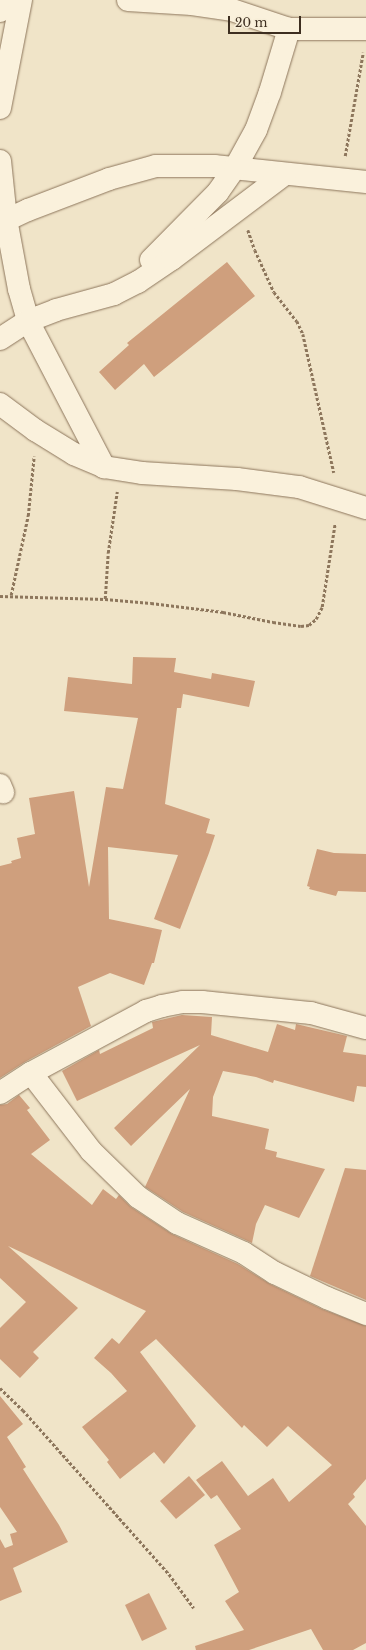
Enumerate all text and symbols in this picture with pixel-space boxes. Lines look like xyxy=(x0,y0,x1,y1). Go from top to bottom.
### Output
scale bar xyxy=(230,8,303,34)
text: 20 m xyxy=(235,15,267,30)

